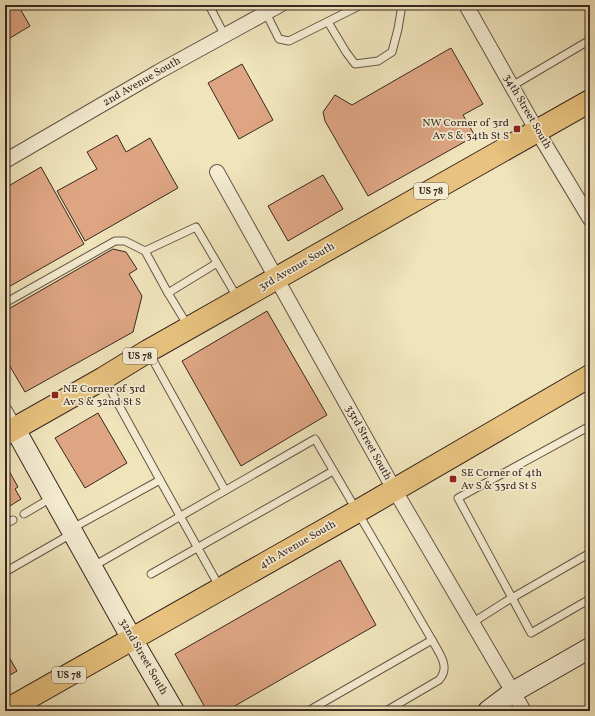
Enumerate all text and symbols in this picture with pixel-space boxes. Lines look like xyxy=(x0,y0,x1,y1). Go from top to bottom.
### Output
street label: 2nd Avenue South xyxy=(100,53,184,110)
street label: 34th Street South xyxy=(499,72,555,153)
place label: NW Corner of 3rd Av S & 34th St S xyxy=(422,116,509,144)
marker: NW Corner of 3rd Av S & 34th St S xyxy=(512,124,522,134)
road number: US 78 xyxy=(414,183,448,199)
street label: 3rd Avenue South xyxy=(256,239,338,295)
road number: US 78 xyxy=(123,348,157,364)
place label: NE Corner of 3rd Av S & 32nd St S xyxy=(63,382,146,410)
marker: NE Corner of 3rd Av S & 32nd St S xyxy=(50,390,60,400)
street label: 33rd Street South xyxy=(341,403,395,484)
place label: SE Corner of 4th Av S & 33rd St S xyxy=(461,466,542,494)
marker: SE Corner of 4th Av S & 33rd St S xyxy=(448,474,458,484)
street label: 4th Avenue South xyxy=(257,517,339,573)
street label: 32nd Street South xyxy=(115,616,171,698)
road number: US 78 xyxy=(52,667,86,683)

